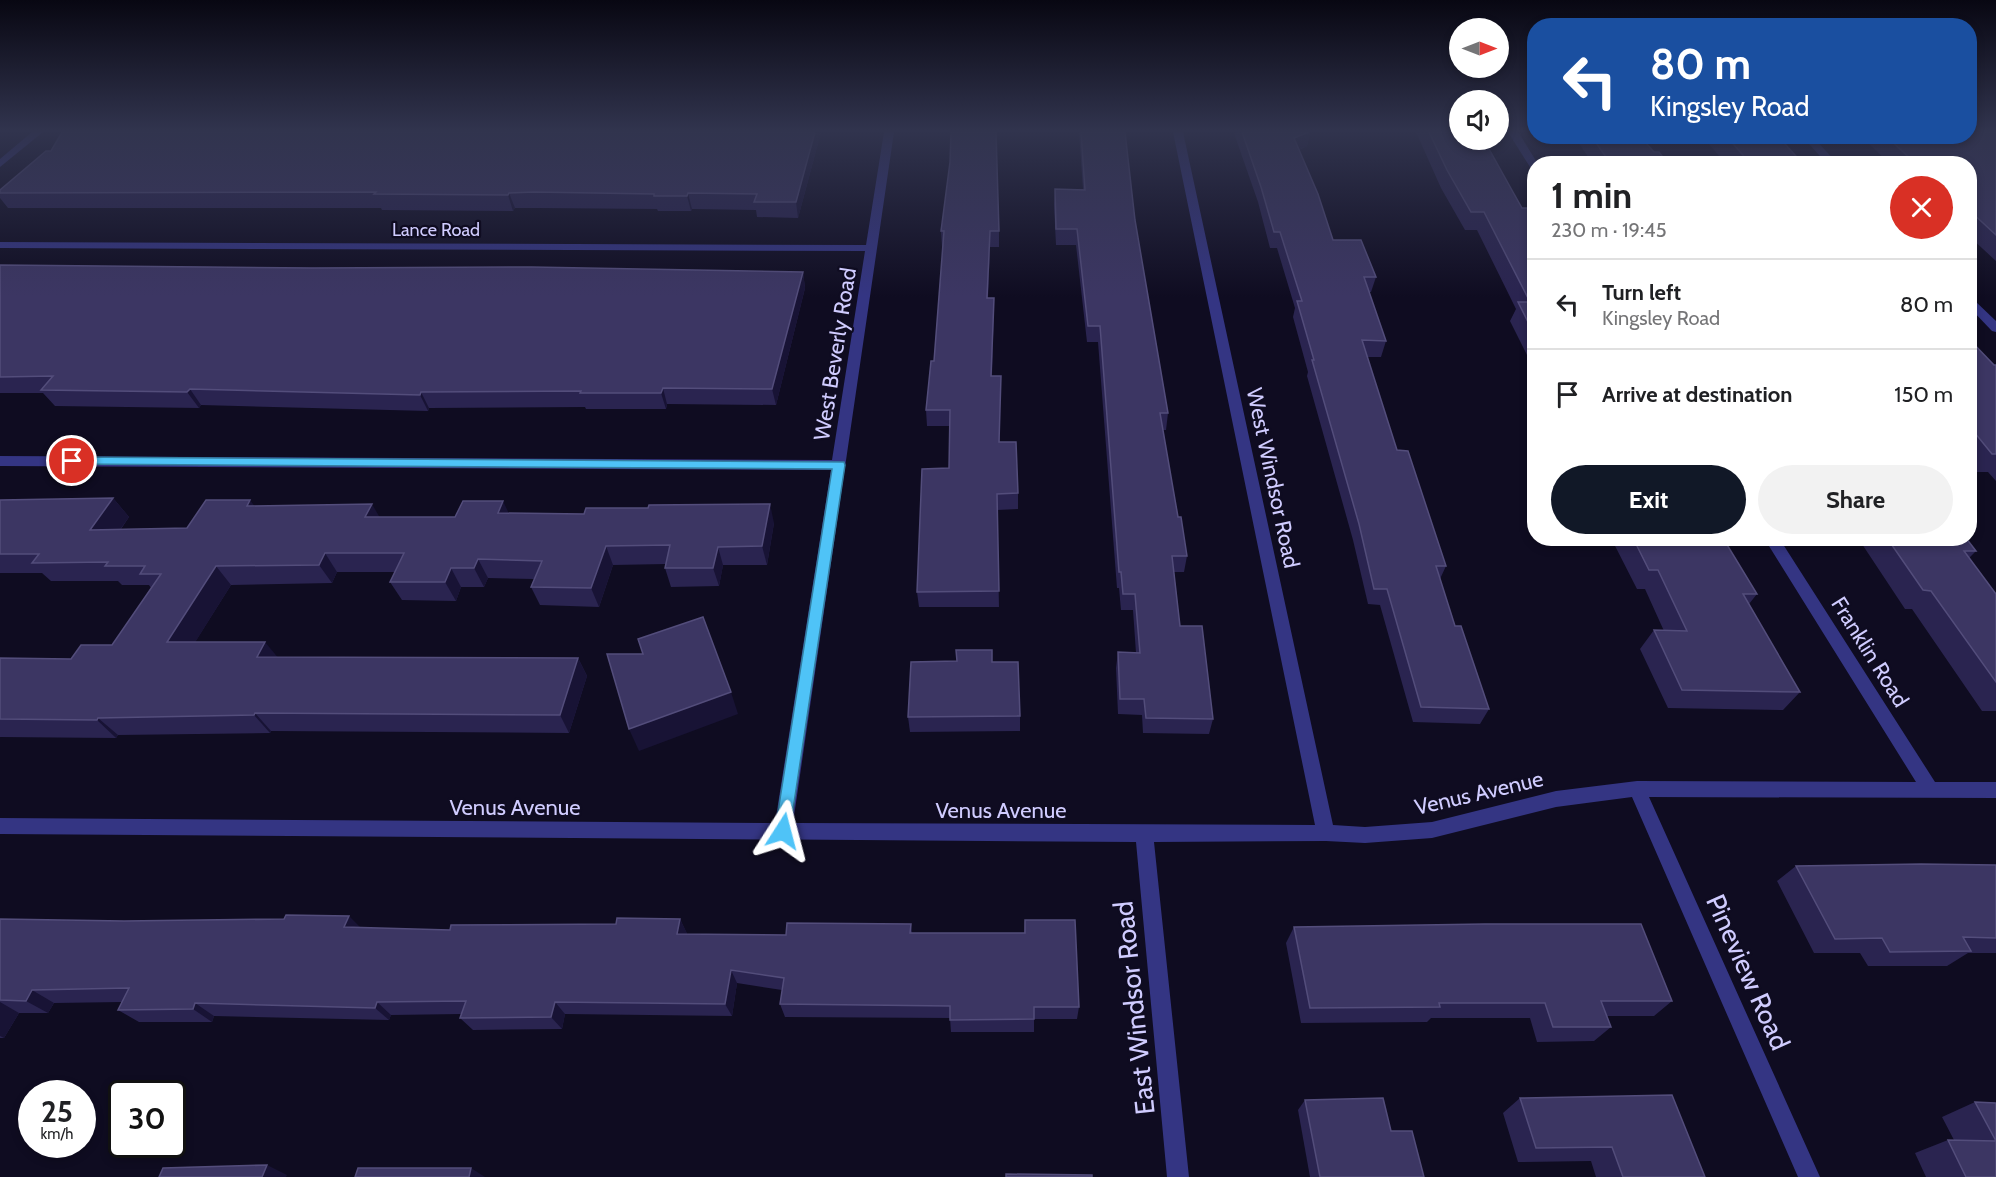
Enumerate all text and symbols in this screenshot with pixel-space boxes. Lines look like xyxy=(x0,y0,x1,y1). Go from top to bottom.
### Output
north arrow xyxy=(1449,18,1509,78)
map controls xyxy=(1449,18,1509,150)
text: 80 m xyxy=(1650,38,1751,90)
icon: left xyxy=(1551,42,1629,120)
button: sound xyxy=(1449,90,1509,150)
text: Kingsley Road xyxy=(1650,90,1810,123)
text: 1 min xyxy=(1551,173,1632,217)
button: close xyxy=(1890,176,1953,239)
text: 230 m · 19:45 xyxy=(1551,218,1666,242)
street label: Lance Road xyxy=(392,219,480,241)
street label: West Beverly Road xyxy=(808,266,862,442)
text: Turn left xyxy=(1602,279,1681,306)
icon: left xyxy=(1551,288,1584,321)
text: 80 m xyxy=(1900,291,1953,318)
text: Kingsley Road xyxy=(1602,306,1720,330)
icon: arrive xyxy=(1551,378,1584,411)
text: Arrive at destination xyxy=(1602,381,1792,408)
text: 150 m xyxy=(1894,381,1953,408)
street label: West Windsor Road xyxy=(1241,385,1305,571)
pin xyxy=(46,435,97,486)
icon: arrive xyxy=(55,444,88,477)
button: Exit xyxy=(1551,465,1746,534)
button: Share xyxy=(1758,465,1953,534)
street label: Franklin Road xyxy=(1825,592,1915,712)
street label: Venus Avenue xyxy=(1412,765,1546,821)
street label: Venus Avenue xyxy=(449,794,581,821)
street label: Venus Avenue xyxy=(935,797,1067,824)
position arrow xyxy=(751,799,815,863)
street label: Pineview Road xyxy=(1699,889,1797,1055)
street label: East Windsor Road xyxy=(1106,900,1162,1116)
speed limit sign: 30 xyxy=(108,1080,186,1158)
text: 25 xyxy=(41,1093,73,1130)
text: km/h xyxy=(41,1125,73,1143)

